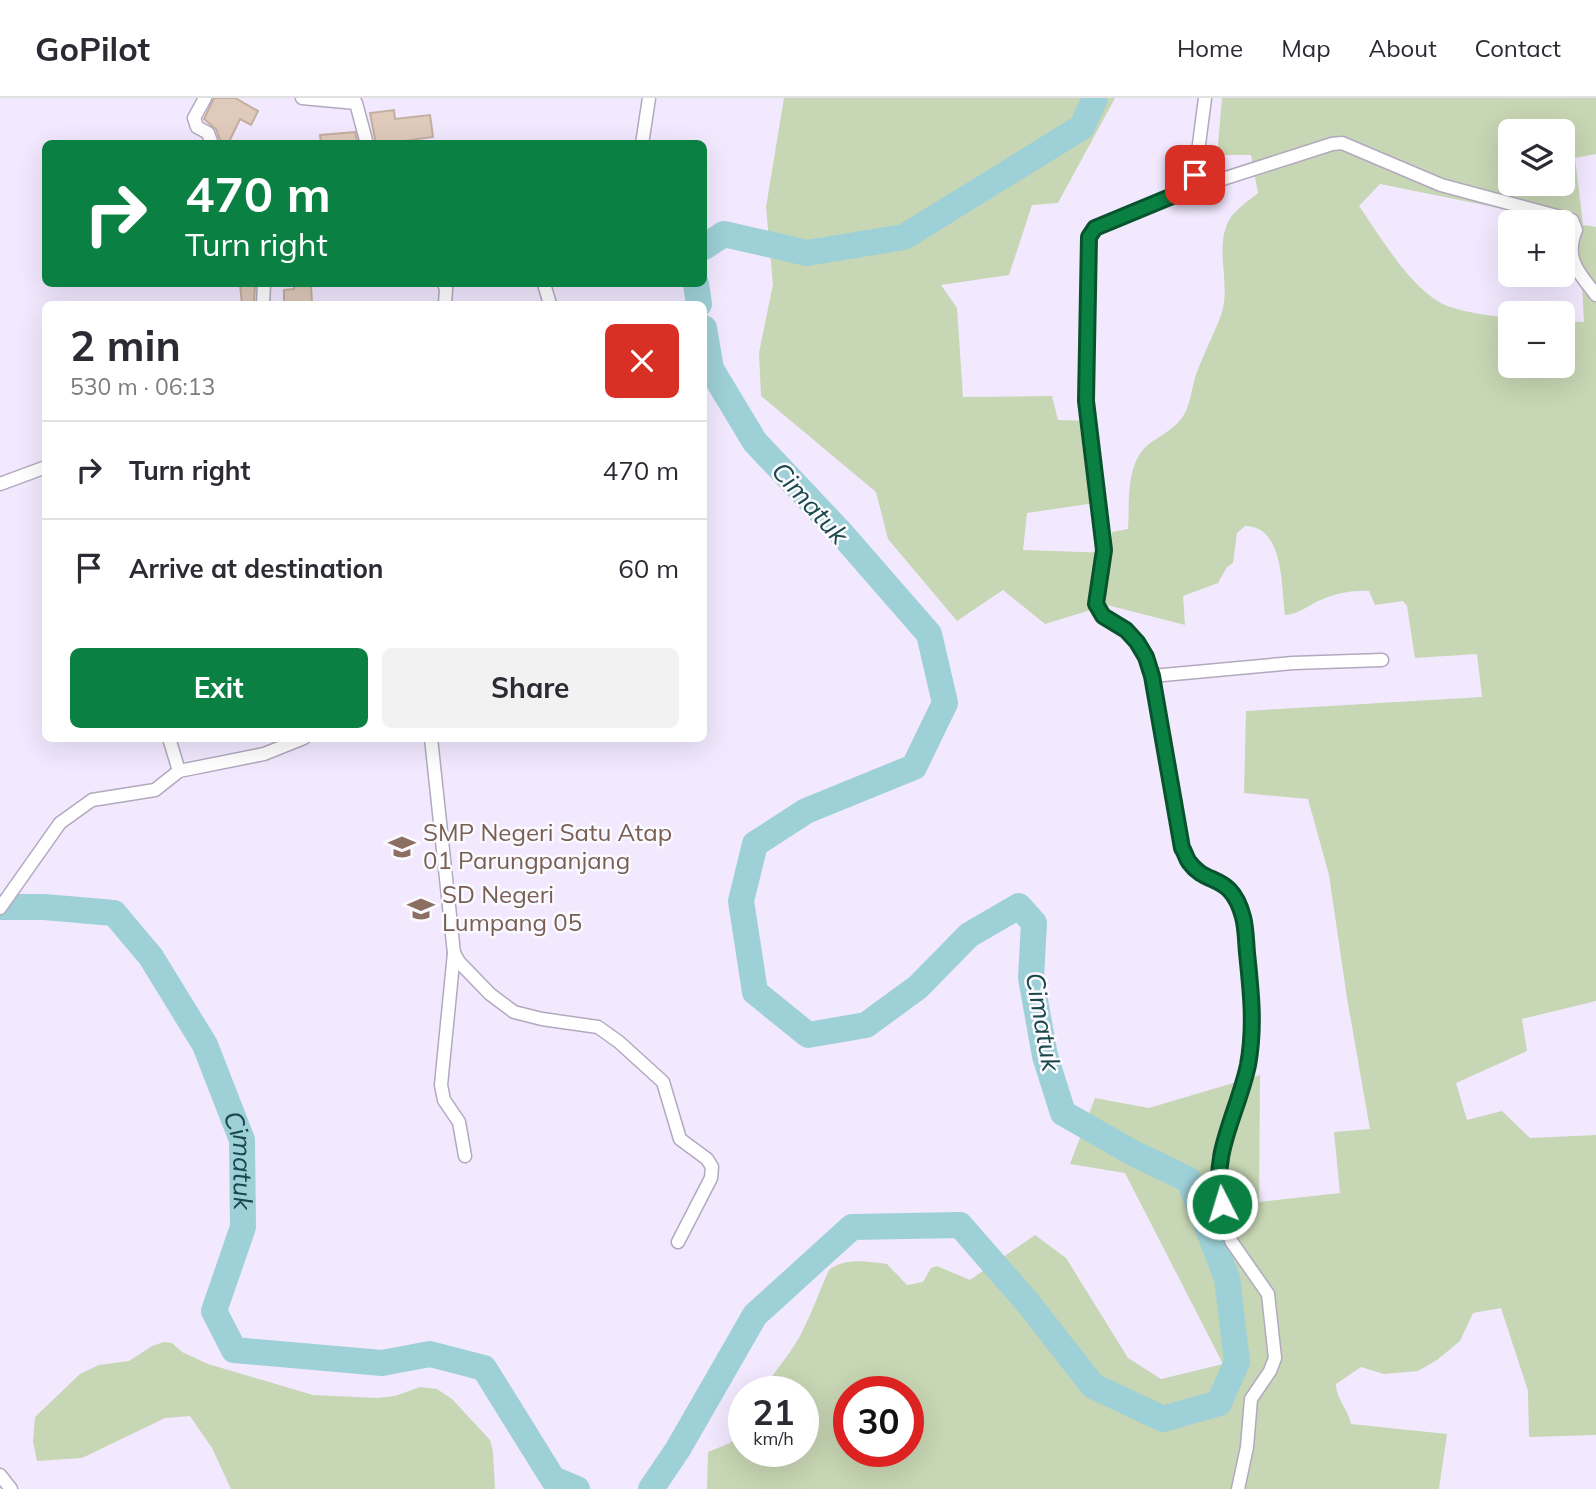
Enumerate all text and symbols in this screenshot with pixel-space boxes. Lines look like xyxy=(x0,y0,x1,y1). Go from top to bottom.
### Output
text: GoPilot xyxy=(35,28,150,69)
text: Home xyxy=(1177,33,1243,63)
text: Map xyxy=(1281,33,1331,63)
text: About xyxy=(1369,33,1437,63)
text: Contact xyxy=(1475,33,1561,63)
map controls xyxy=(1498,119,1575,378)
button: layers xyxy=(1498,119,1575,196)
pin xyxy=(1165,145,1225,205)
icon: arrive xyxy=(1176,156,1214,194)
text: 470 m xyxy=(185,163,331,224)
icon: right xyxy=(70,168,161,259)
button: + xyxy=(1498,210,1575,287)
text: Turn right xyxy=(185,224,328,264)
button: − xyxy=(1498,301,1575,378)
text: 2 min xyxy=(70,319,181,372)
button: close xyxy=(605,324,679,398)
text: 530 m · 06:13 xyxy=(70,372,215,401)
icon: right xyxy=(70,451,108,489)
text: Turn right xyxy=(129,454,250,487)
text: 470 m xyxy=(603,454,679,487)
water label: Cimatuk xyxy=(765,455,856,551)
icon: arrive xyxy=(70,549,108,587)
text: Arrive at destination xyxy=(129,552,384,585)
text: 60 m xyxy=(618,552,679,585)
button: Exit xyxy=(70,648,368,728)
button: Share xyxy=(382,648,679,728)
place label: SMP Negeri Satu Atap 01 Parungpanjang xyxy=(423,817,672,875)
school or university icon: SMP Negeri Satu Atap 01 Parungpanjang xyxy=(387,832,417,862)
place label: SD Negeri Lumpang 05 xyxy=(442,879,582,937)
school or university icon: SD Negeri Lumpang 05 xyxy=(406,894,436,924)
water label: Cimatuk xyxy=(1019,970,1069,1075)
water label: Cimatuk xyxy=(216,1106,260,1211)
position arrow xyxy=(1185,1167,1259,1241)
speed limit sign: 30 xyxy=(833,1376,924,1467)
text: 21 xyxy=(752,1390,795,1434)
text: km/h xyxy=(753,1427,794,1450)

